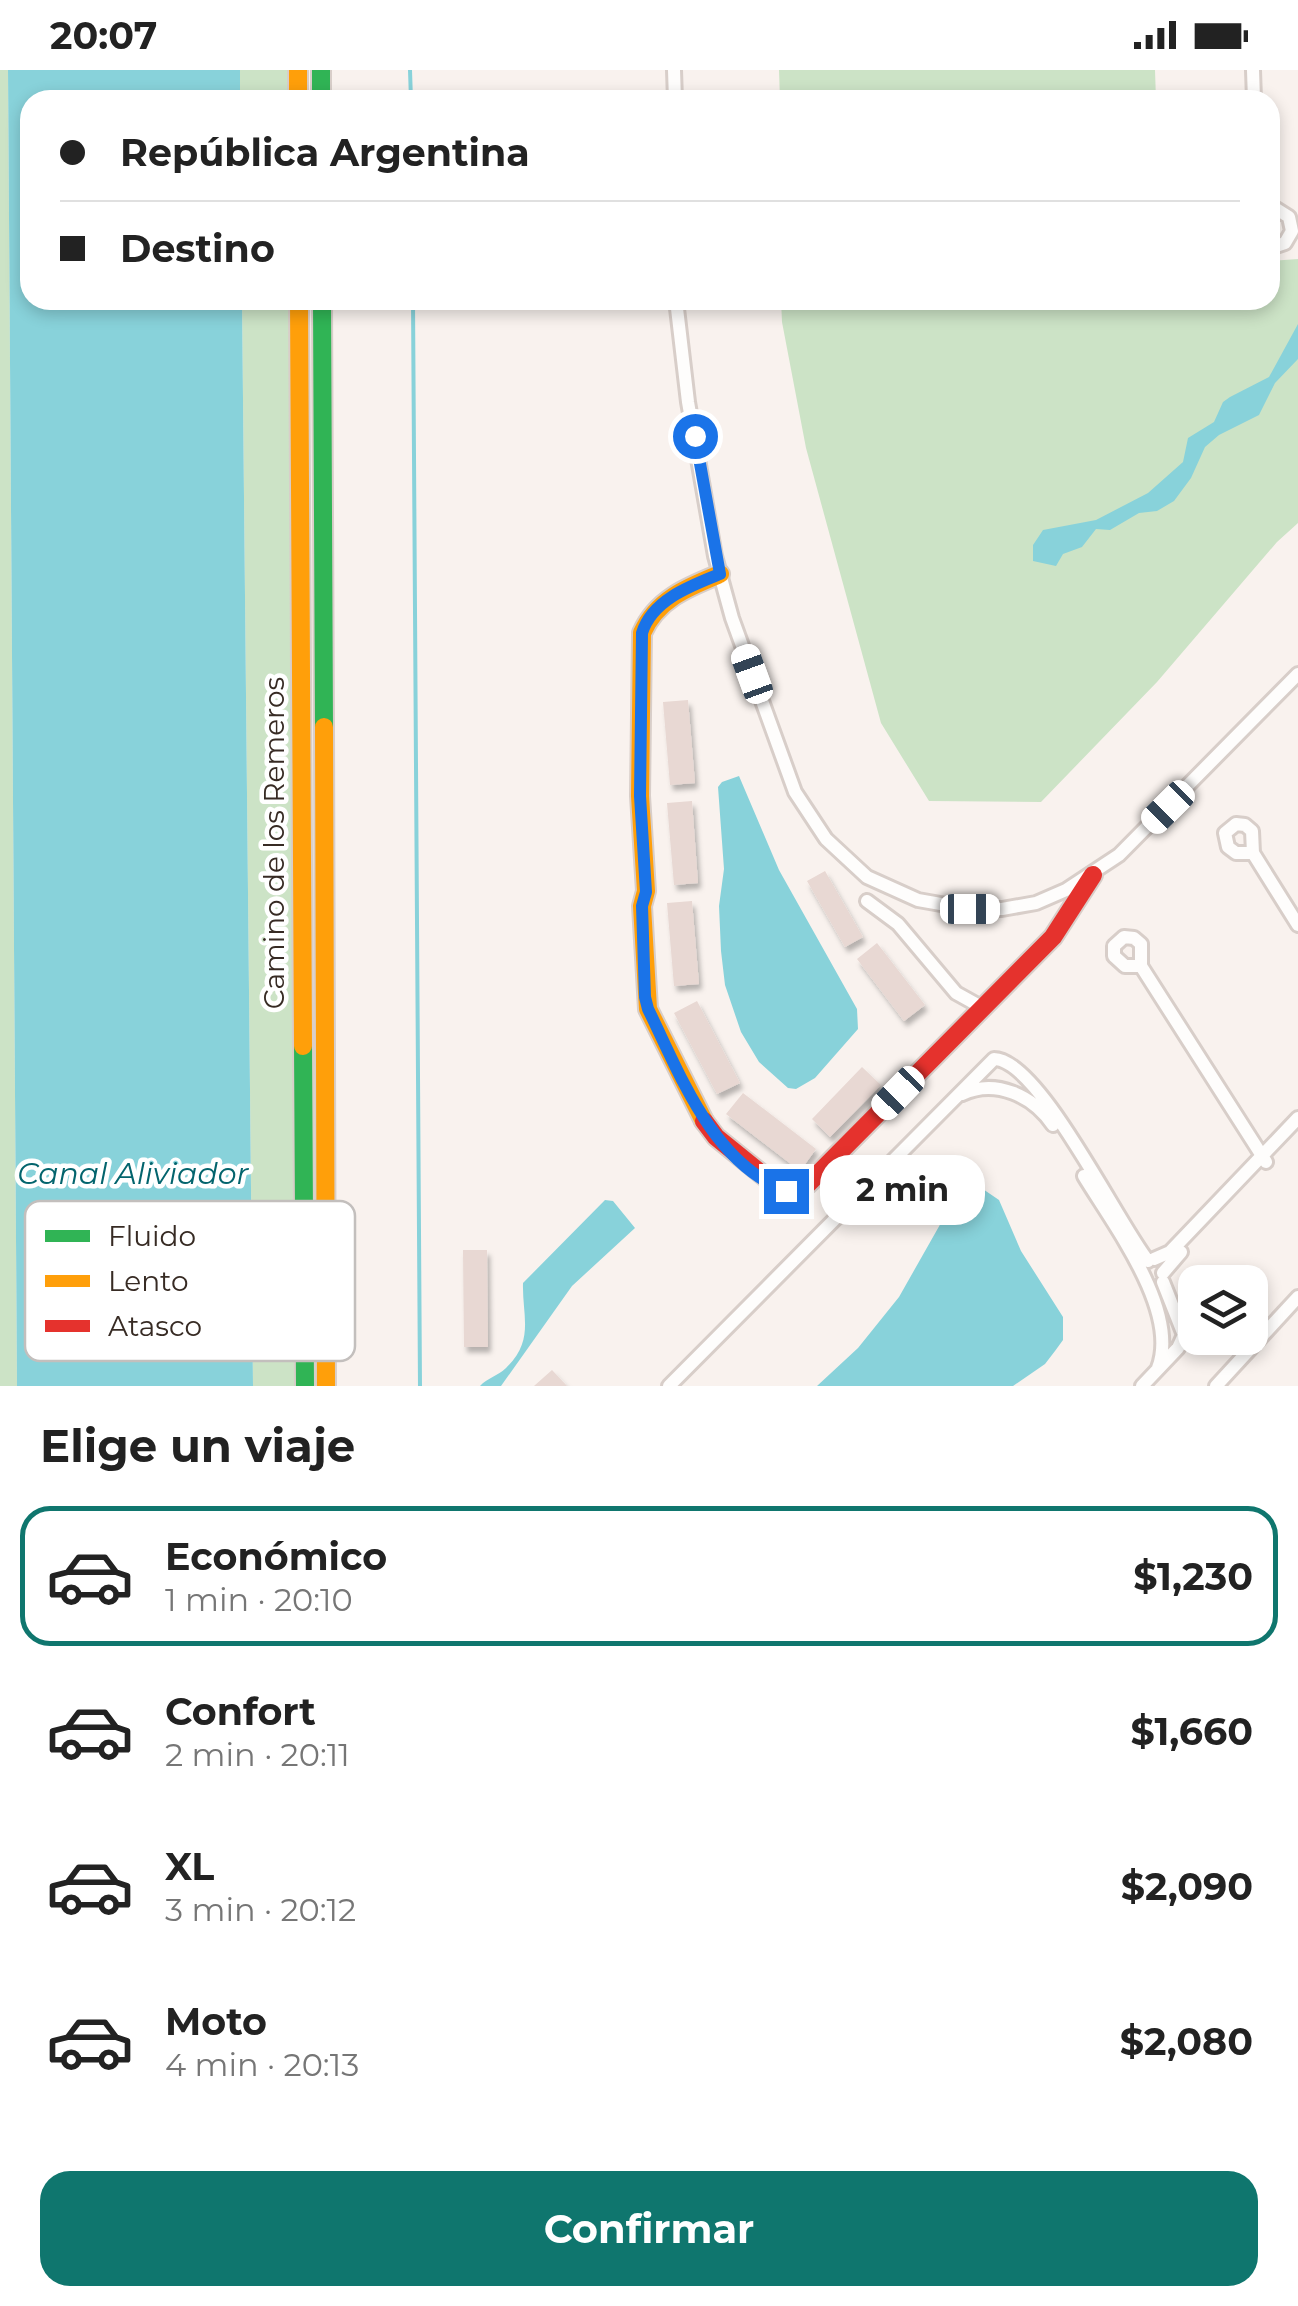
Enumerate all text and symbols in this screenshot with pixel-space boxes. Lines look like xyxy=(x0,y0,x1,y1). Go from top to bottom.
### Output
text: 20:07 xyxy=(50,12,157,59)
text: República Argentina xyxy=(120,129,530,176)
text: Destino xyxy=(120,225,275,272)
route start xyxy=(673,414,718,459)
car xyxy=(728,641,776,707)
street label: Camino de los Remeros xyxy=(257,677,291,1009)
car xyxy=(1136,775,1200,839)
car xyxy=(940,894,1000,924)
car xyxy=(866,1061,930,1125)
water label: Canal Aliviador xyxy=(17,1155,250,1192)
callout: 2 min xyxy=(821,1156,986,1226)
route end xyxy=(764,1169,809,1214)
text: 2 min xyxy=(856,1170,949,1209)
legend xyxy=(25,1201,355,1361)
text: Fluido xyxy=(108,1219,196,1253)
text: Lento xyxy=(108,1264,189,1298)
map controls xyxy=(1178,1265,1268,1355)
button: layers xyxy=(1178,1265,1268,1355)
text: Atasco xyxy=(108,1309,202,1343)
text: Elige un viaje xyxy=(40,1418,355,1473)
icon: car xyxy=(45,1531,135,1621)
text: Económico xyxy=(165,1533,387,1580)
text: $1,230 xyxy=(1133,1553,1253,1600)
text: 1 min · 20:10 xyxy=(165,1580,353,1619)
icon: car xyxy=(45,1686,135,1776)
text: Confort xyxy=(165,1688,316,1735)
text: $1,660 xyxy=(1131,1708,1253,1755)
text: 2 min · 20:11 xyxy=(165,1735,350,1774)
icon: car xyxy=(45,1841,135,1931)
text: XL xyxy=(165,1843,214,1890)
text: $2,090 xyxy=(1121,1863,1253,1910)
text: 3 min · 20:12 xyxy=(165,1890,356,1929)
icon: car xyxy=(45,1996,135,2086)
text: Moto xyxy=(165,1998,267,2045)
text: $2,080 xyxy=(1120,2018,1253,2065)
text: 4 min · 20:13 xyxy=(165,2045,359,2084)
button: Confirmar xyxy=(40,2171,1258,2286)

